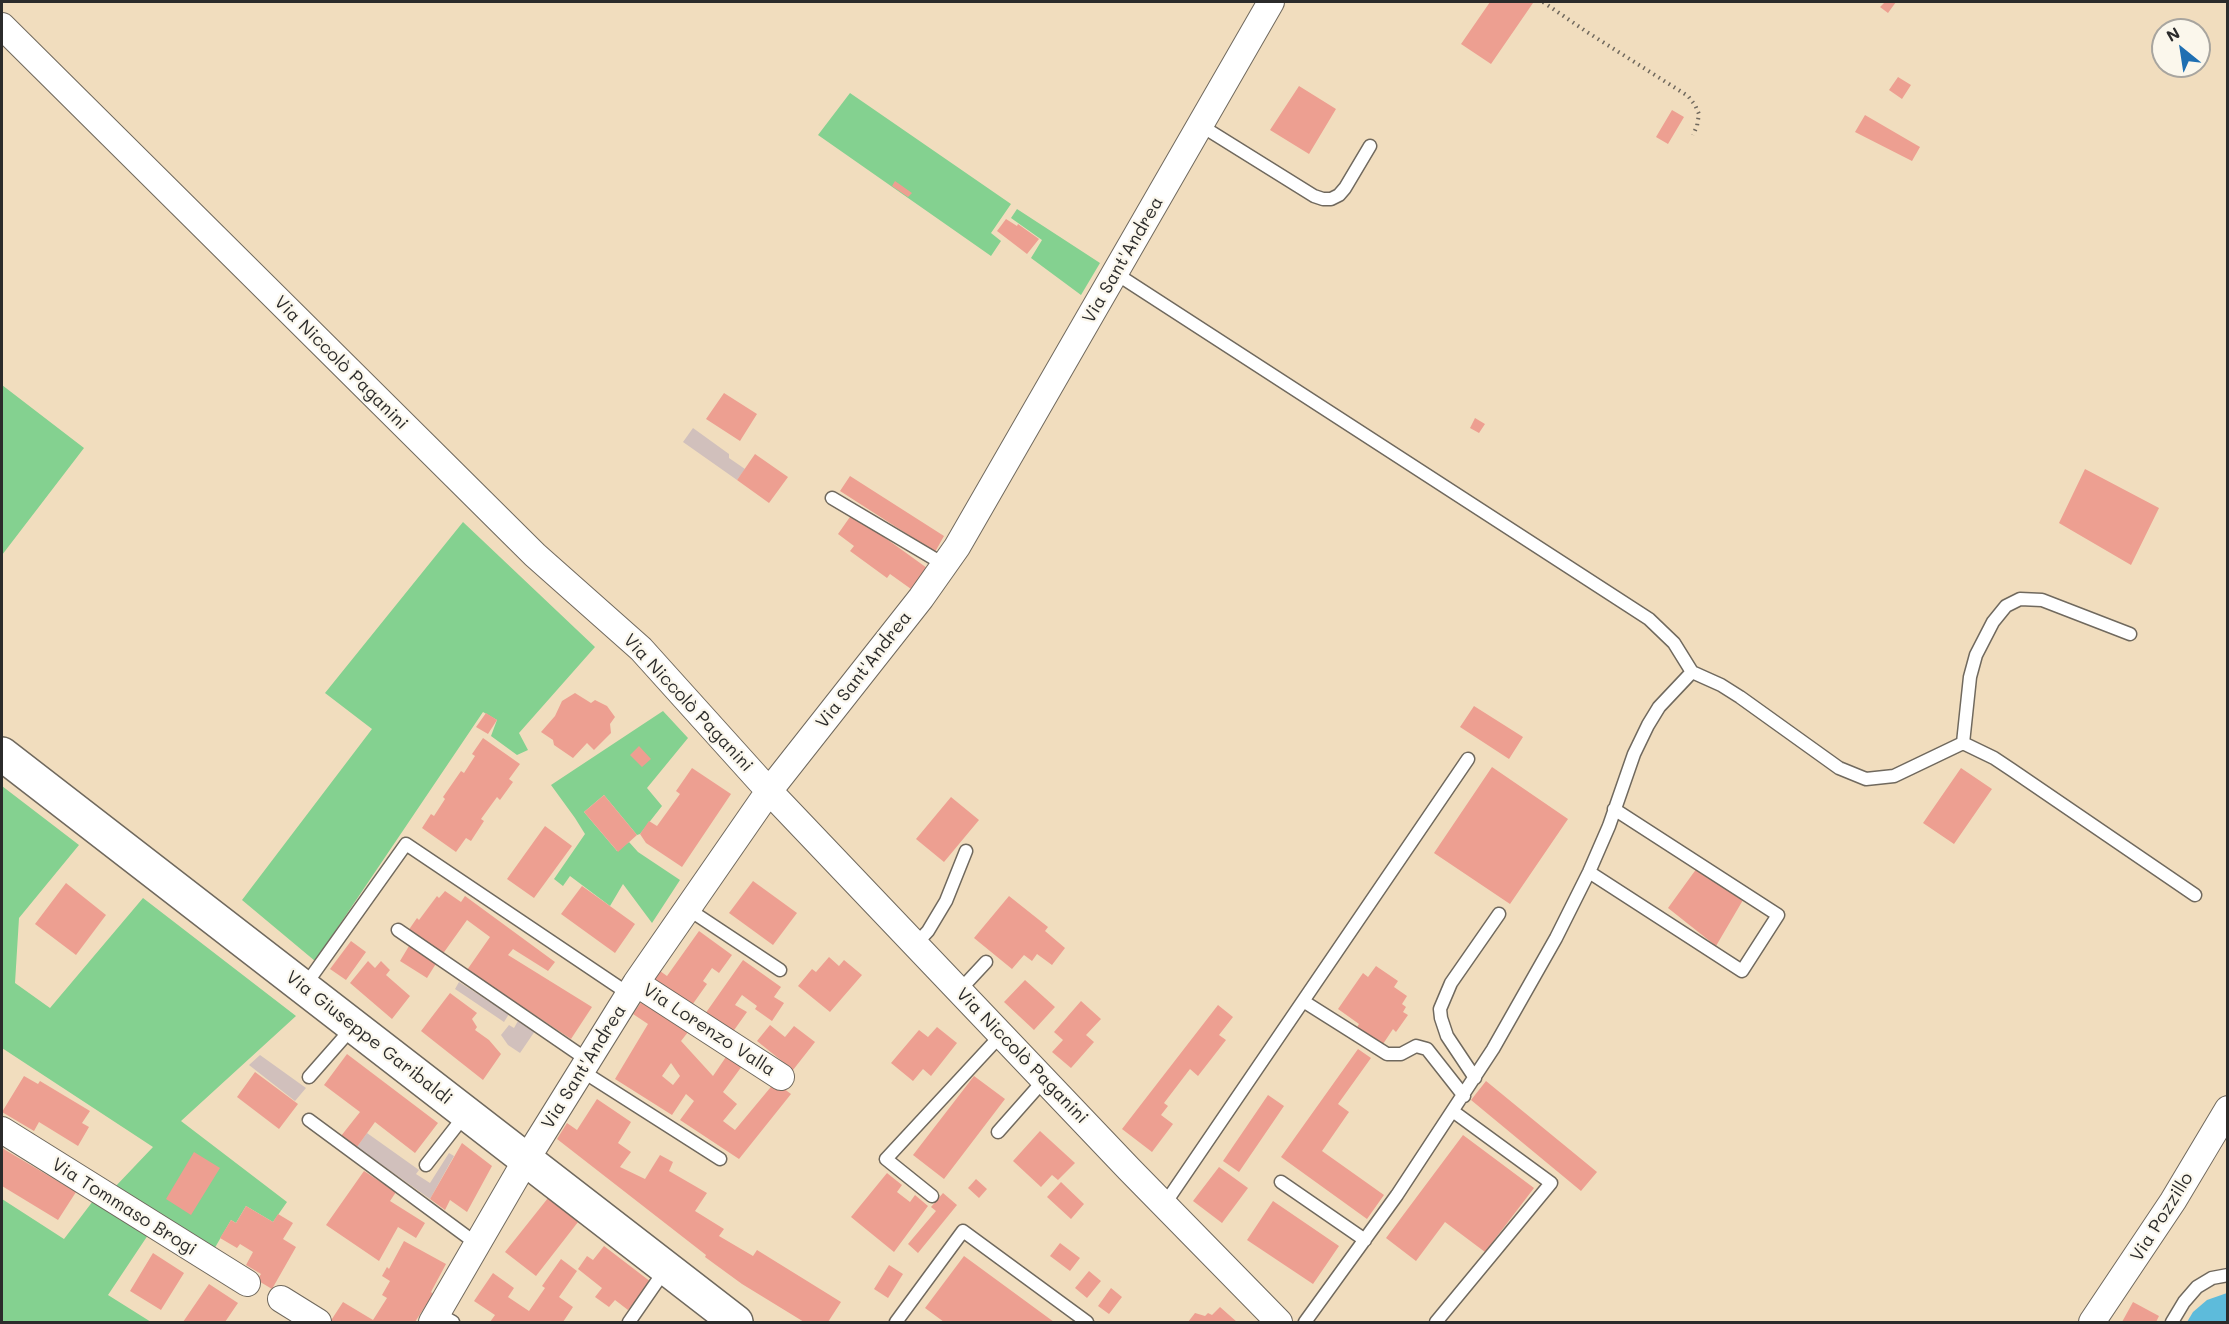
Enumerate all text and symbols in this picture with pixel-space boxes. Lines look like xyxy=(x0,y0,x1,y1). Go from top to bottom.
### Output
north arrow xyxy=(2151,18,2211,78)
text: N xyxy=(2162,22,2183,46)
street label: Via Sant'Andrea xyxy=(1078,193,1168,327)
street label: Via Niccolò Paganini xyxy=(270,292,412,434)
street label: Via Sant'Andrea xyxy=(812,607,916,733)
street label: Via Niccolò Paganini xyxy=(619,630,757,776)
street label: Via Giuseppe Garibaldi xyxy=(282,966,456,1110)
street label: Via Lorenzo Valla xyxy=(639,979,779,1081)
street label: Via Niccolò Paganini xyxy=(952,984,1092,1128)
street label: Via Sant'Andrea xyxy=(537,1001,631,1133)
street label: Via Tommaso Brogi xyxy=(48,1154,200,1260)
street label: Via Pozzillo xyxy=(2126,1168,2198,1266)

